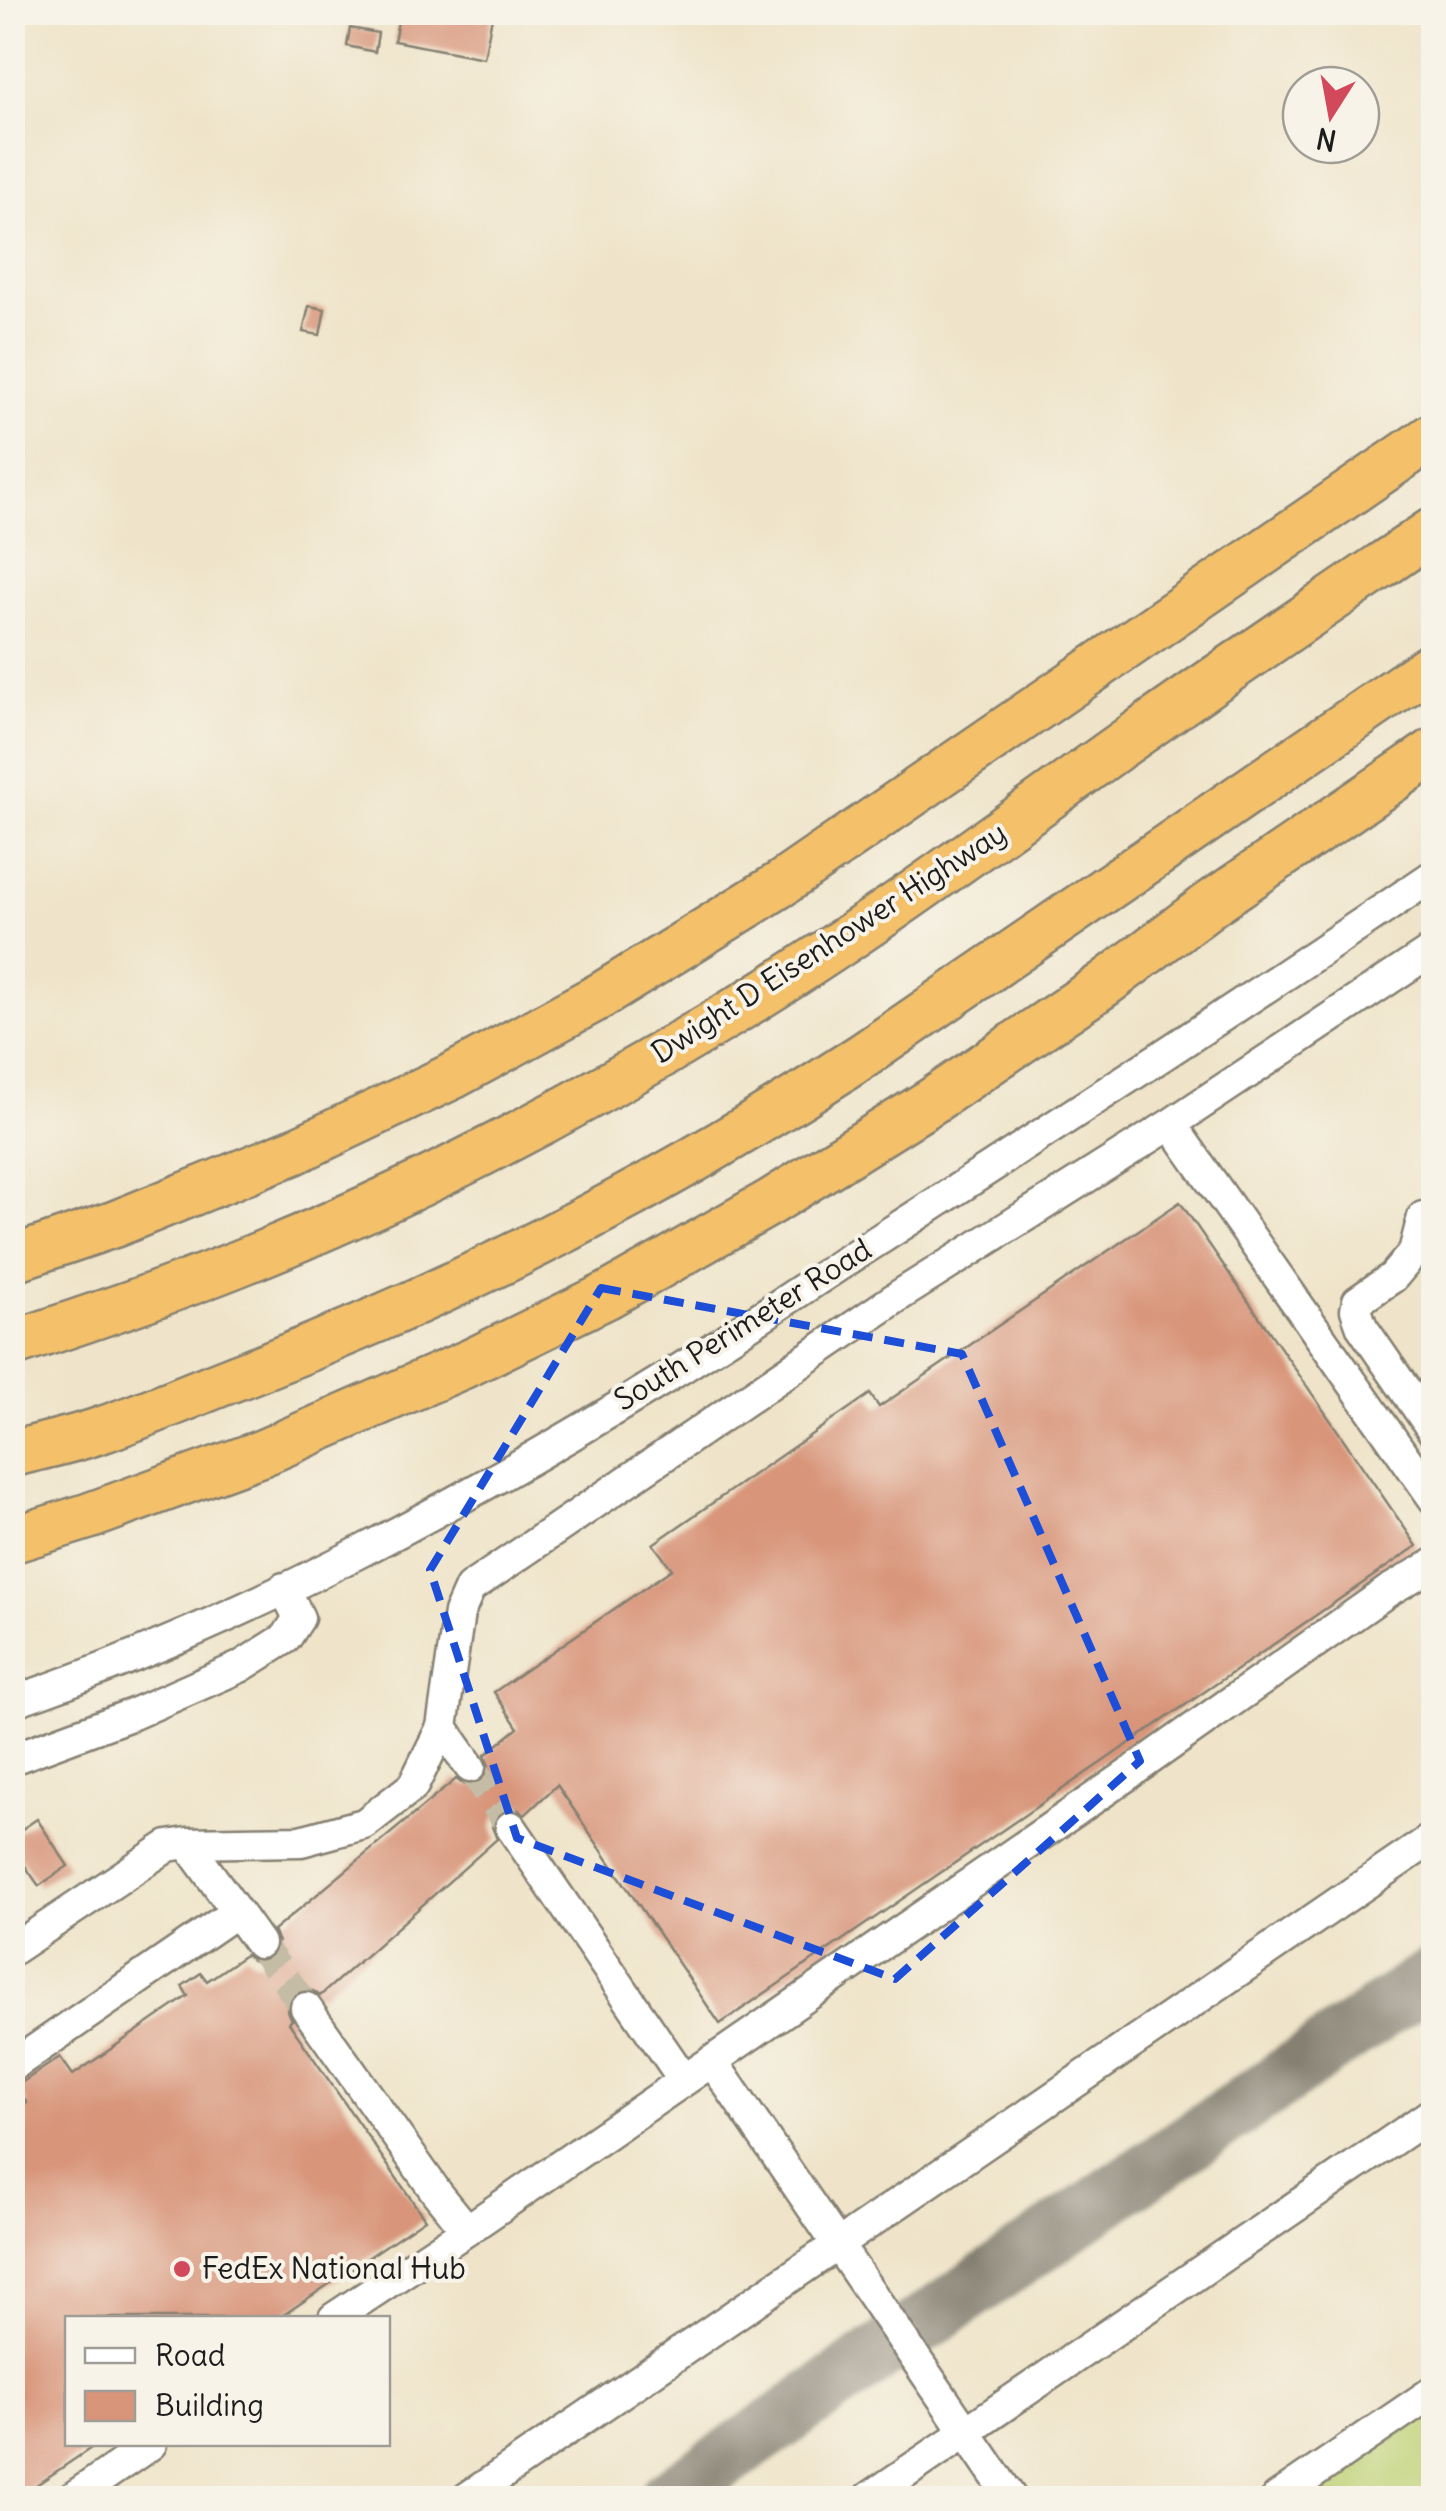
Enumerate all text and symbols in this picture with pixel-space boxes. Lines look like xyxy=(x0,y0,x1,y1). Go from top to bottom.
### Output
north arrow xyxy=(1281,65,1381,165)
text: N xyxy=(1313,120,1339,159)
street label: Dwight D Eisenhower Highway xyxy=(644,813,1013,1071)
street label: South Perimeter Road xyxy=(607,1230,878,1419)
place label: FedEx National Hub xyxy=(202,2249,466,2287)
marker: FedEx National Hub xyxy=(171,2258,193,2280)
legend xyxy=(65,2316,390,2446)
text: Road xyxy=(155,2336,225,2374)
text: Building xyxy=(155,2386,264,2424)

